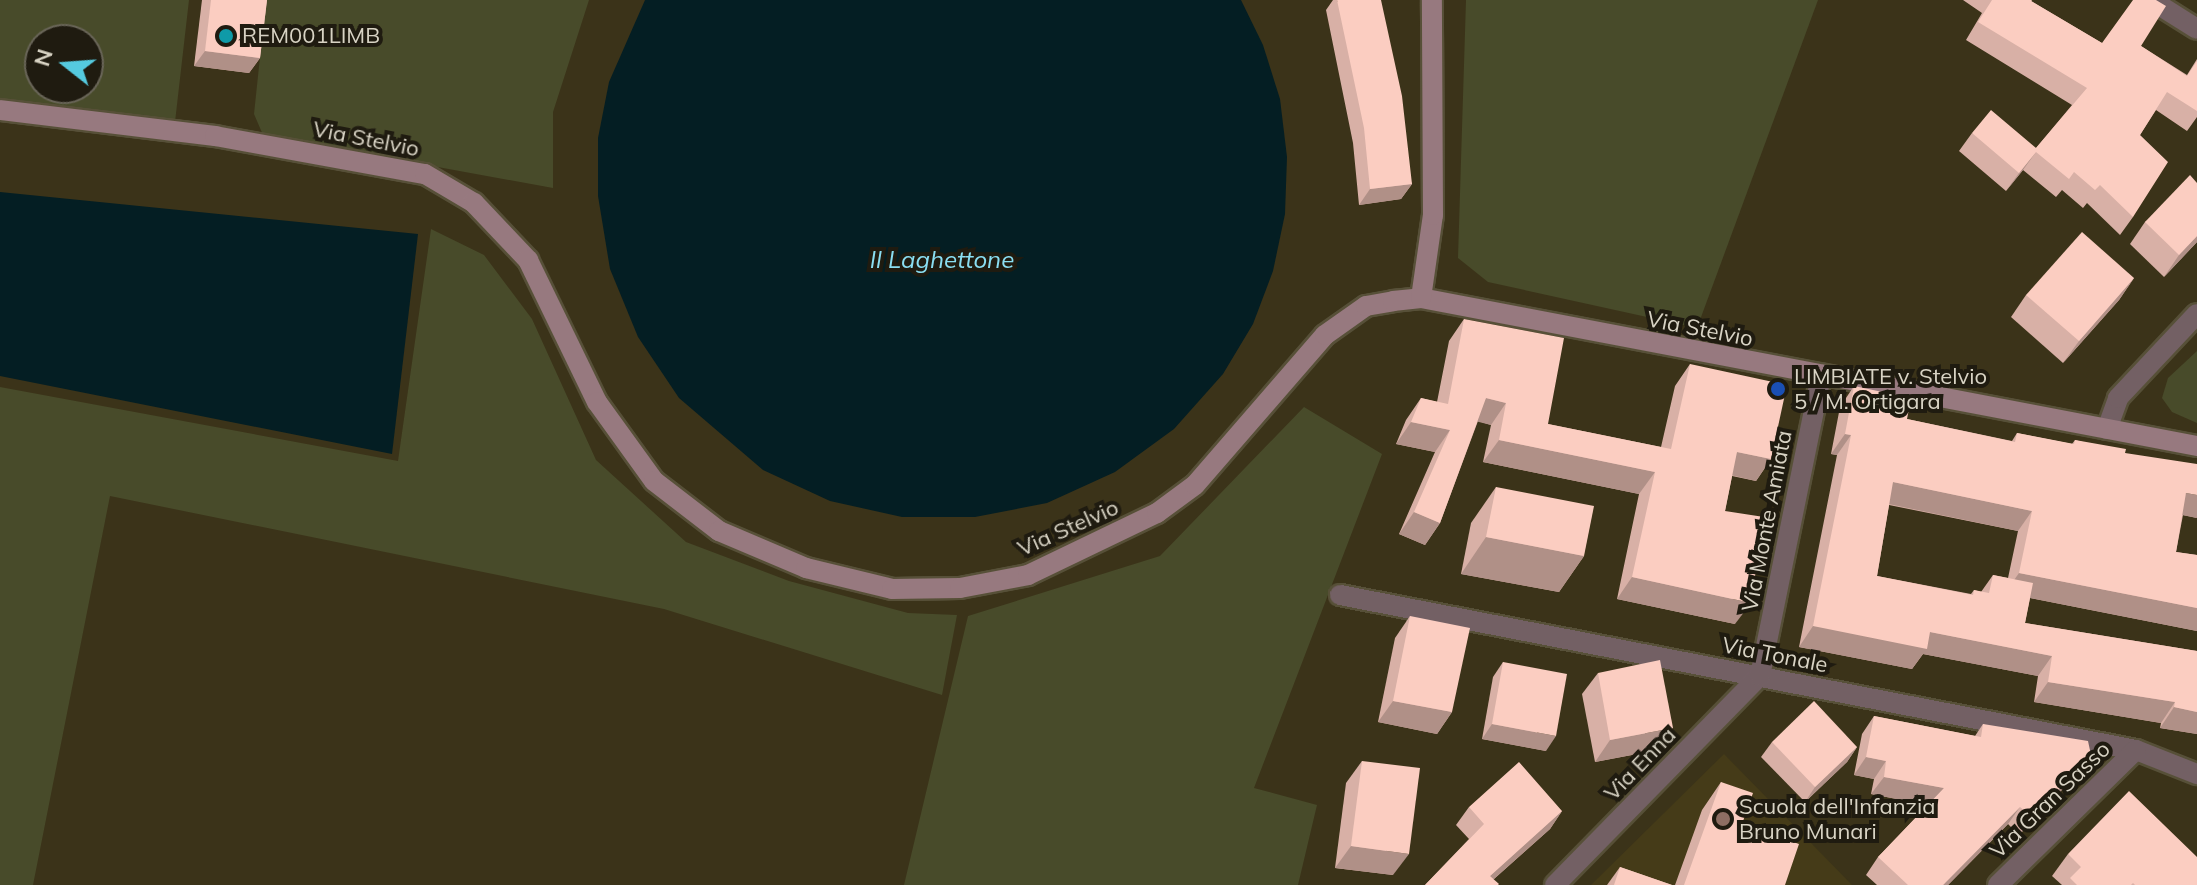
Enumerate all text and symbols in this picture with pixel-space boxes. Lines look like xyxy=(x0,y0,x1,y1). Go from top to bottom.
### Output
place label: REM001LIMB xyxy=(242,23,380,49)
north arrow xyxy=(24,24,104,104)
marker: REM001LIMB xyxy=(217,27,235,45)
text: N xyxy=(27,46,59,70)
street label: Via Stelvio xyxy=(311,116,421,162)
water label: Il Laghettone xyxy=(870,246,1014,274)
street label: Via Stelvio xyxy=(1645,306,1755,352)
place label: LIMBIATE v. Stelvio 5 / M. Ortigara xyxy=(1794,363,1987,414)
marker: LIMBIATE v. Stelvio 5 / M. Ortigara xyxy=(1769,380,1787,398)
street label: Via Monte Amiata xyxy=(1736,428,1798,614)
street label: Via Stelvio xyxy=(1014,494,1122,562)
street label: Via Tonale xyxy=(1720,632,1830,678)
street label: Via Enna xyxy=(1599,722,1681,806)
street label: Via Gran Sasso xyxy=(1984,736,2116,864)
place label: Scuola dell'Infanzia Bruno Munari xyxy=(1739,793,1935,844)
marker: Scuola dell'Infanzia Bruno Munari xyxy=(1714,810,1732,828)

